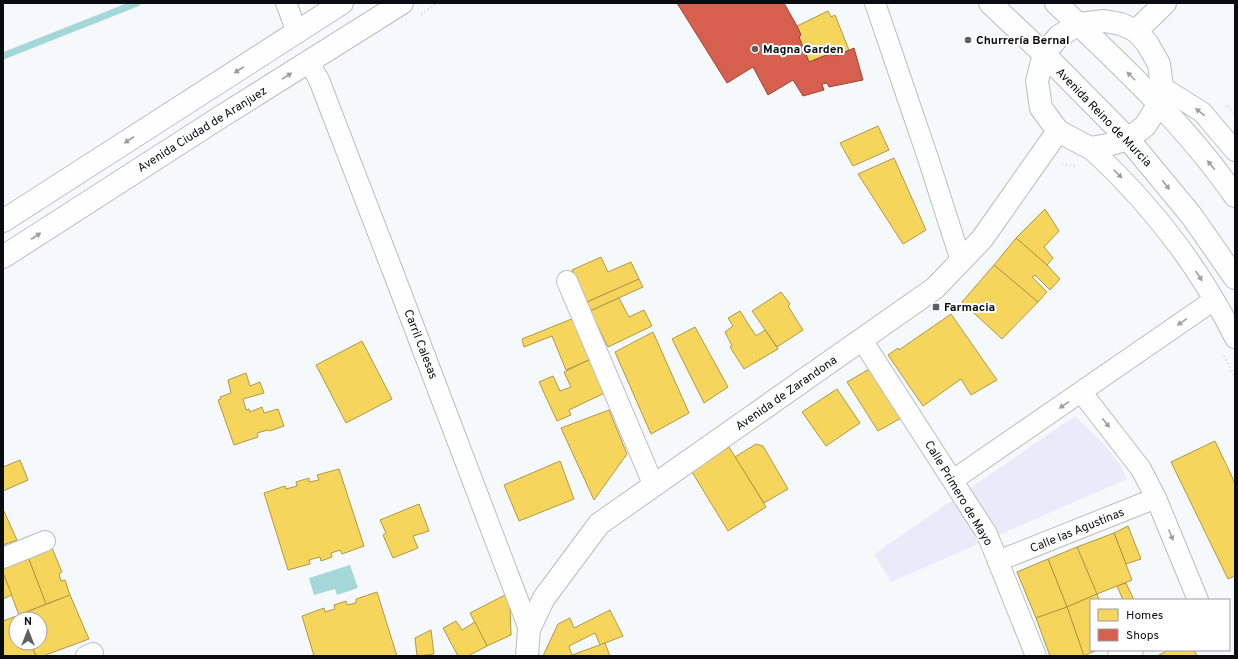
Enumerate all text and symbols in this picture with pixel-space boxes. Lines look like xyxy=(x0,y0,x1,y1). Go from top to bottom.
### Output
place label: Churrería Bernal xyxy=(976,33,1069,49)
marker: Churrería Bernal xyxy=(963,35,973,45)
place label: Magna Garden xyxy=(763,42,844,58)
marker: Magna Garden xyxy=(750,44,760,54)
street label: Avenida Reino de Murcia xyxy=(1052,65,1155,171)
one-way arrow xyxy=(233,66,245,73)
one-way arrow xyxy=(1126,71,1136,81)
one-way arrow xyxy=(281,72,293,79)
street label: Avenida Ciudad de Aranjuez xyxy=(135,83,270,176)
one-way arrow xyxy=(1194,107,1205,116)
one-way arrow xyxy=(124,136,134,144)
one-way arrow xyxy=(1207,159,1216,170)
one-way arrow xyxy=(1113,169,1123,179)
one-way arrow xyxy=(1162,179,1171,190)
one-way arrow xyxy=(31,232,41,240)
one-way arrow xyxy=(1195,271,1203,281)
place label: Farmacia xyxy=(944,300,995,316)
marker: Farmacia xyxy=(931,302,941,312)
street label: Carril Calesas xyxy=(399,307,441,382)
one-way arrow xyxy=(1177,318,1187,326)
street label: Avenida de Zarandona xyxy=(733,353,841,435)
one-way arrow xyxy=(1059,401,1069,409)
one-way arrow xyxy=(1101,418,1110,429)
street label: Calle Primero de Mayo xyxy=(920,438,996,549)
street label: Calle las Agustinas xyxy=(1028,505,1127,557)
one-way arrow xyxy=(1169,529,1175,541)
legend xyxy=(1090,599,1230,651)
text: Homes xyxy=(1126,608,1163,624)
north arrow xyxy=(8,611,48,651)
text: N xyxy=(24,615,32,629)
text: Shops xyxy=(1126,628,1159,644)

